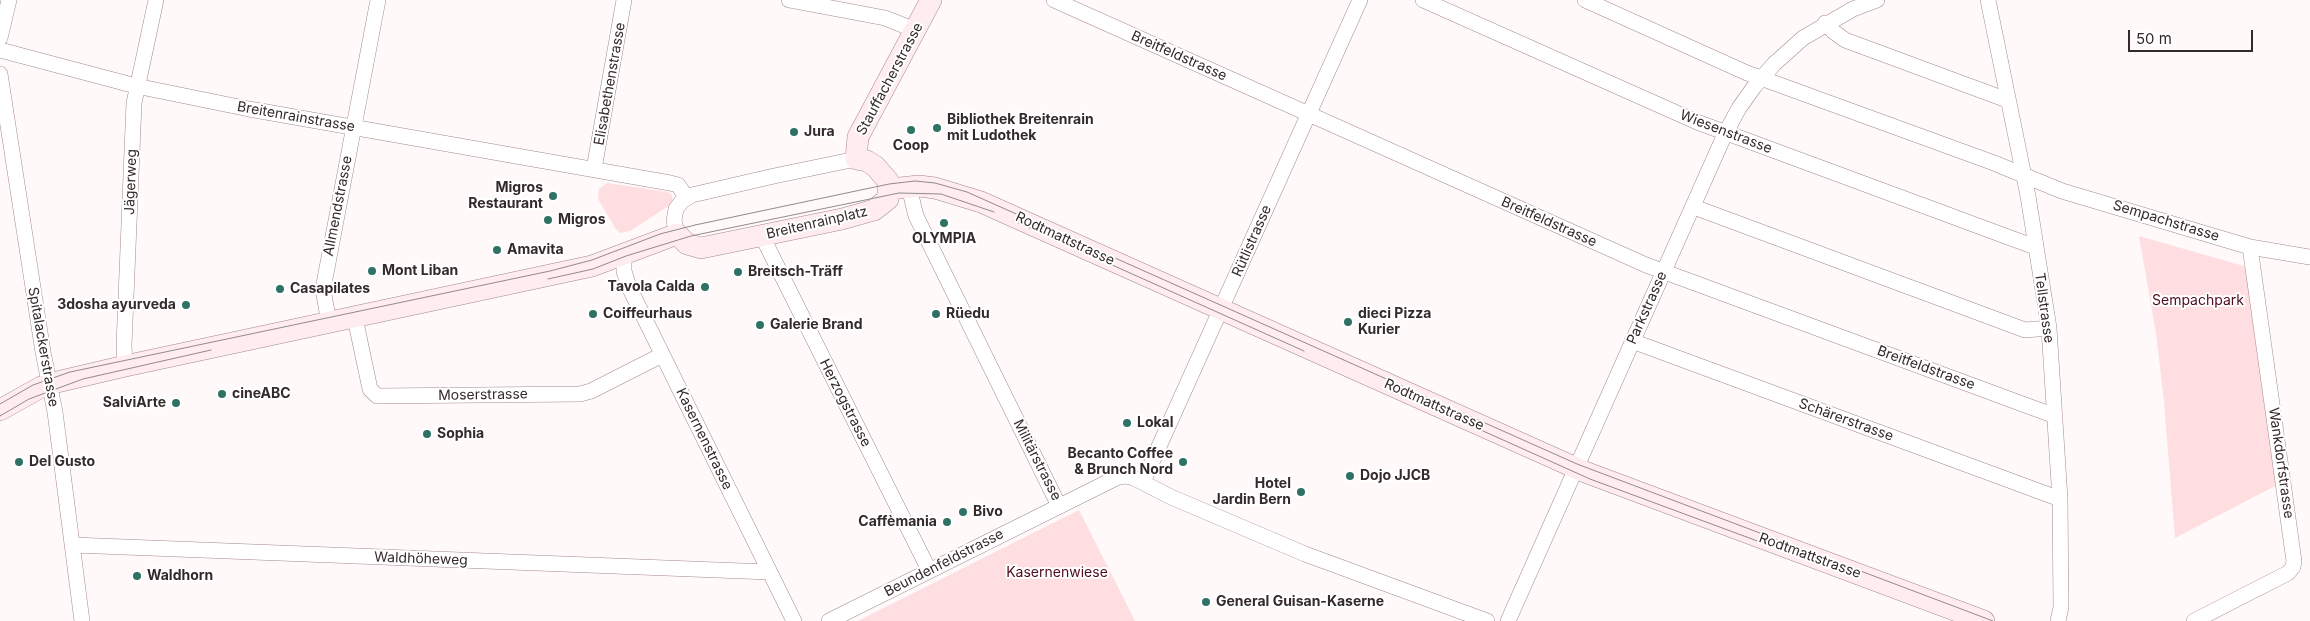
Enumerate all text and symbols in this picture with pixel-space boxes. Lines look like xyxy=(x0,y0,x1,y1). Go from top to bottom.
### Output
street label: Stauffacherstrasse xyxy=(853,20,927,138)
scale bar xyxy=(2130,20,2255,52)
street label: Elisabethenstrasse xyxy=(591,21,629,147)
street label: Breitfeldstrasse xyxy=(1129,27,1229,85)
text: 50 m xyxy=(2136,29,2172,48)
street label: Breitenrainstrasse xyxy=(236,98,356,136)
street label: Wiesenstrasse xyxy=(1678,107,1774,157)
place label: Bibliothek Breitenrain mit Ludothek xyxy=(947,112,1094,144)
marker: Bibliothek Breitenrain mit Ludothek xyxy=(931,122,943,134)
place label: Jura xyxy=(804,124,835,140)
marker: Coop xyxy=(905,124,917,136)
marker: Jura xyxy=(788,126,800,138)
place label: Coop xyxy=(893,138,929,154)
street label: Jägerweg xyxy=(121,149,141,215)
street label: Allmendstrasse xyxy=(320,154,356,258)
place label: Migros Restaurant xyxy=(468,180,543,212)
marker: Migros Restaurant xyxy=(547,190,559,202)
street label: Breitfeldstrasse xyxy=(1499,193,1599,251)
street label: Sempachstrasse xyxy=(2111,197,2221,245)
street label: Breitenrainplatz xyxy=(765,203,869,243)
street label: Rütlistrasse xyxy=(1229,203,1275,279)
street label: Rodtmattstrasse xyxy=(1013,209,1117,269)
place label: Migros xyxy=(558,212,605,228)
marker: Migros xyxy=(542,214,554,226)
marker: OLYMPIA xyxy=(938,217,950,229)
place label: OLYMPIA xyxy=(912,231,976,247)
place label: Amavita xyxy=(507,242,564,258)
marker: Amavita xyxy=(491,244,503,256)
place label: Mont Liban xyxy=(382,263,458,279)
place label: Breitsch-Träff xyxy=(748,264,843,280)
marker: Mont Liban xyxy=(366,265,378,277)
marker: Breitsch-Träff xyxy=(732,266,744,278)
street label: Parkstrasse xyxy=(1623,269,1671,347)
street label: Tellstrasse xyxy=(2031,272,2057,344)
place label: Tavola Calda xyxy=(608,279,695,295)
place label: Casapilates xyxy=(290,281,370,297)
marker: Tavola Calda xyxy=(699,281,711,293)
marker: Casapilates xyxy=(274,283,286,295)
street label: Spitalackerstrasse xyxy=(24,286,62,408)
park label: Sempachpark xyxy=(2152,293,2244,309)
place label: 3dosha ayurveda xyxy=(57,297,176,313)
marker: 3dosha ayurveda xyxy=(180,299,192,311)
place label: Coiffeurhaus xyxy=(603,306,692,322)
place label: Rüedu xyxy=(946,306,990,322)
place label: dieci Pizza Kurier xyxy=(1358,306,1431,338)
marker: Coiffeurhaus xyxy=(587,308,599,320)
marker: Rüedu xyxy=(930,308,942,320)
marker: dieci Pizza Kurier xyxy=(1342,316,1354,328)
place label: Galerie Brand xyxy=(770,317,862,333)
marker: Galerie Brand xyxy=(754,319,766,331)
street label: Breitfeldstrasse xyxy=(1875,343,1977,393)
street label: Herzogstrasse xyxy=(816,356,874,450)
street label: Rodtmattstrasse xyxy=(1382,375,1486,435)
street label: Kasernenstrasse xyxy=(672,385,736,493)
place label: cineABC xyxy=(232,386,291,402)
street label: Moserstrasse xyxy=(438,386,528,404)
marker: cineABC xyxy=(216,388,228,400)
place label: SalviArte xyxy=(103,395,166,411)
street label: Schärerstrasse xyxy=(1796,395,1896,445)
marker: SalviArte xyxy=(170,397,182,409)
street label: Wankdorfstrasse xyxy=(2265,406,2297,520)
place label: Lokal xyxy=(1137,415,1174,431)
street label: Militärstrasse xyxy=(1009,417,1065,503)
marker: Lokal xyxy=(1121,417,1133,429)
place label: Sophia xyxy=(437,426,484,442)
marker: Sophia xyxy=(421,428,433,440)
place label: Becanto Coffee & Brunch Nord xyxy=(1067,446,1173,478)
place label: Del Gusto xyxy=(29,454,95,470)
marker: Del Gusto xyxy=(13,456,25,468)
marker: Becanto Coffee & Brunch Nord xyxy=(1177,456,1189,468)
place label: Dojo JJCB xyxy=(1360,468,1430,484)
marker: Dojo JJCB xyxy=(1344,470,1356,482)
place label: Hotel Jardin Bern xyxy=(1213,476,1291,508)
marker: Hotel Jardin Bern xyxy=(1295,486,1307,498)
place label: Bivo xyxy=(973,504,1003,520)
marker: Bivo xyxy=(957,506,969,518)
place label: Caffèmania xyxy=(858,514,937,530)
marker: Caffèmania xyxy=(941,516,953,528)
street label: Beundenfeldstrasse xyxy=(881,526,1007,600)
street label: Rodtmattstrasse xyxy=(1757,530,1863,582)
street label: Waldhöheweg xyxy=(374,549,468,569)
park label: Kasernenwiese xyxy=(1006,565,1108,581)
place label: Waldhorn xyxy=(147,568,213,584)
marker: Waldhorn xyxy=(131,570,143,582)
place label: General Guisan-Kaserne xyxy=(1216,594,1384,610)
marker: General Guisan-Kaserne xyxy=(1200,596,1212,608)

